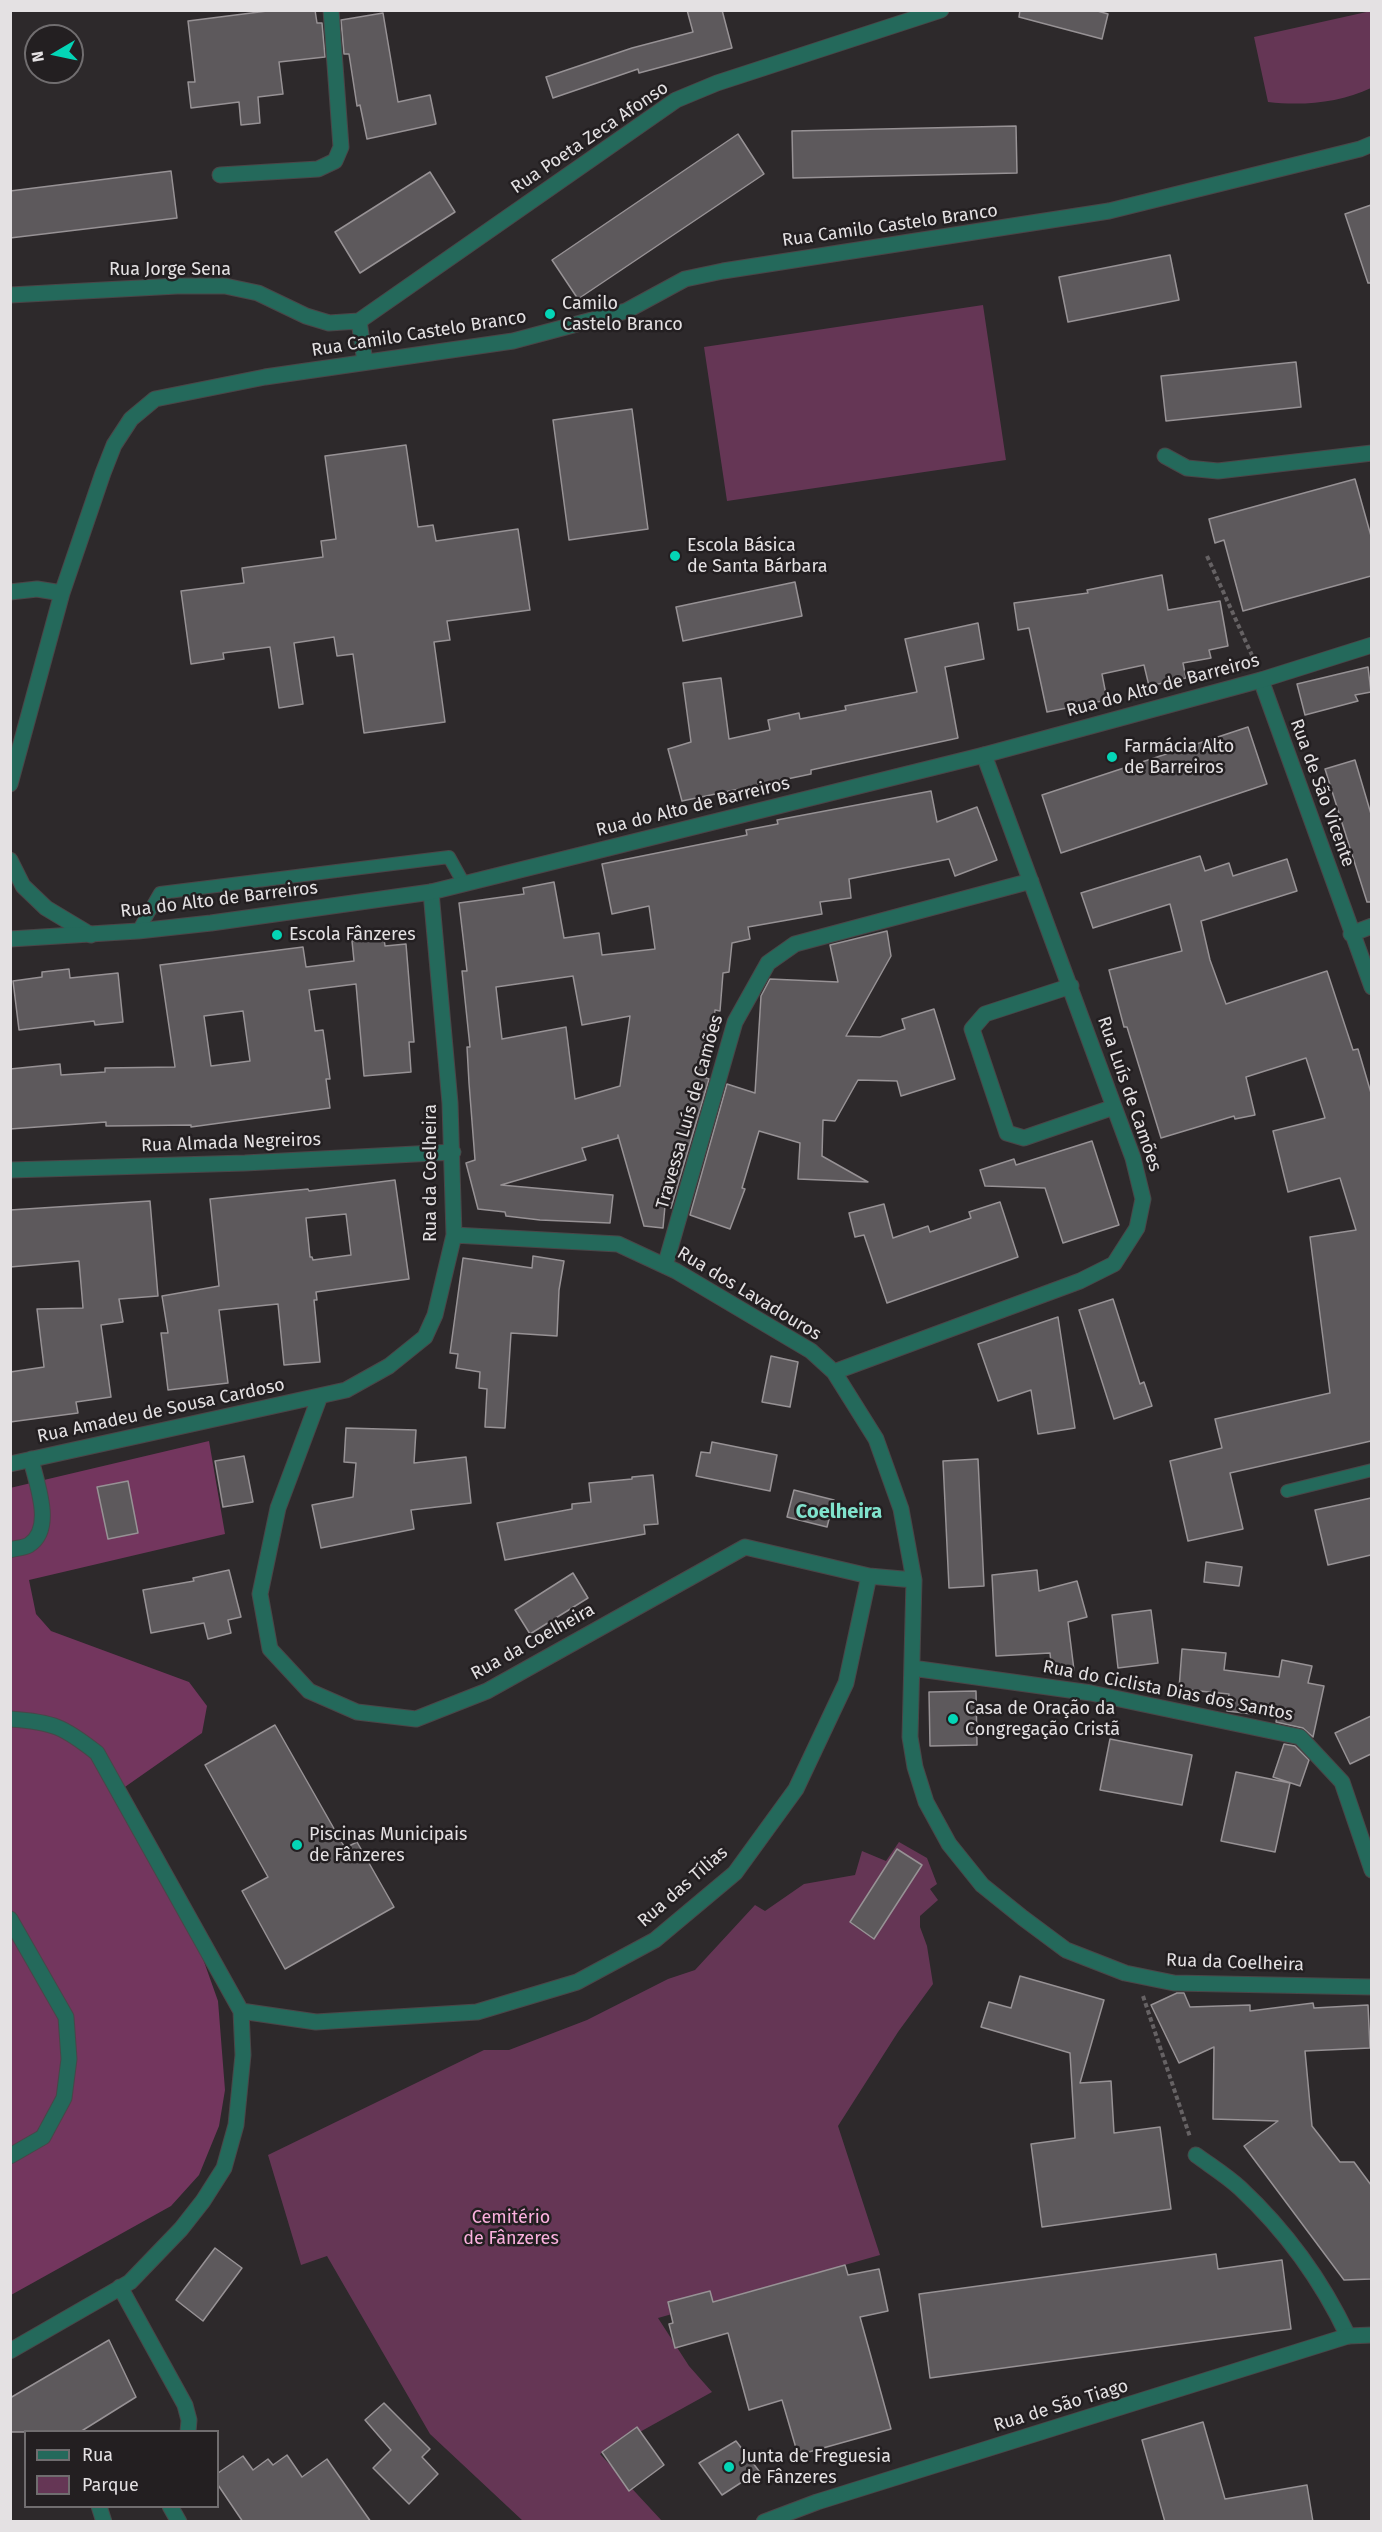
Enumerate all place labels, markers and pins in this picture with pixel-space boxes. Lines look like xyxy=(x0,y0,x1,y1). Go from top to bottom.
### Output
place label: Camilo Castelo Branco xyxy=(562,293,683,336)
marker: Camilo Castelo Branco xyxy=(543,307,557,321)
place label: Escola Básica de Santa Bárbara xyxy=(687,535,828,578)
marker: Escola Básica de Santa Bárbara xyxy=(668,549,682,563)
place label: Farmácia Alto de Barreiros xyxy=(1124,736,1234,778)
marker: Farmácia Alto de Barreiros xyxy=(1105,750,1119,764)
place label: Escola Fânzeres xyxy=(289,924,416,946)
marker: Escola Fânzeres xyxy=(270,928,284,942)
place label: Casa de Oração da Congregação Cristã xyxy=(965,1698,1120,1740)
marker: Casa de Oração da Congregação Cristã xyxy=(946,1712,960,1726)
place label: Piscinas Municipais de Fânzeres xyxy=(309,1824,468,1866)
marker: Piscinas Municipais de Fânzeres xyxy=(290,1838,304,1852)
place label: Junta de Freguesia de Fânzeres xyxy=(741,2446,891,2488)
marker: Junta de Freguesia de Fânzeres xyxy=(722,2460,736,2474)

